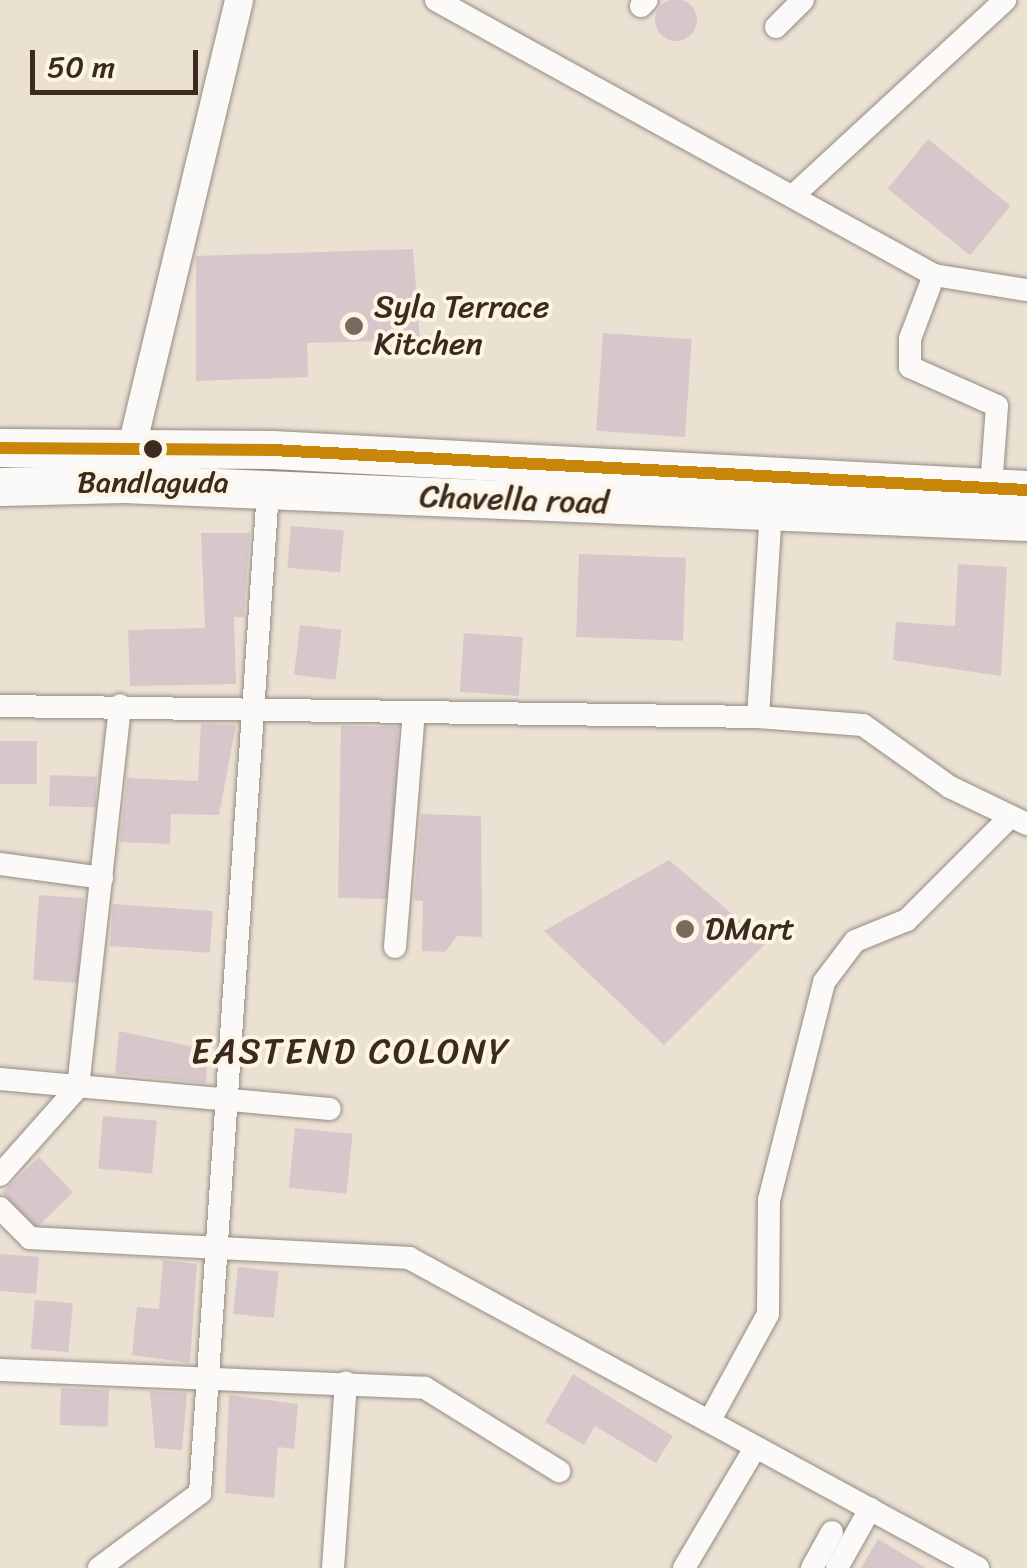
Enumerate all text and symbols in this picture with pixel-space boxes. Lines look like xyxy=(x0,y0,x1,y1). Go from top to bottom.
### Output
scale bar xyxy=(35,30,202,92)
text: 50 m xyxy=(47,40,115,94)
place label: Syla Terrace Kitchen xyxy=(374,289,549,364)
marker: Syla Terrace Kitchen xyxy=(343,315,365,337)
marker: Bandlaguda xyxy=(143,439,163,459)
place label: Bandlaguda xyxy=(77,464,229,500)
street label: Chavella road xyxy=(419,478,609,522)
place label: DMart xyxy=(705,910,795,948)
marker: DMart xyxy=(674,918,696,940)
district label: EASTEND COLONY xyxy=(191,1030,511,1072)

